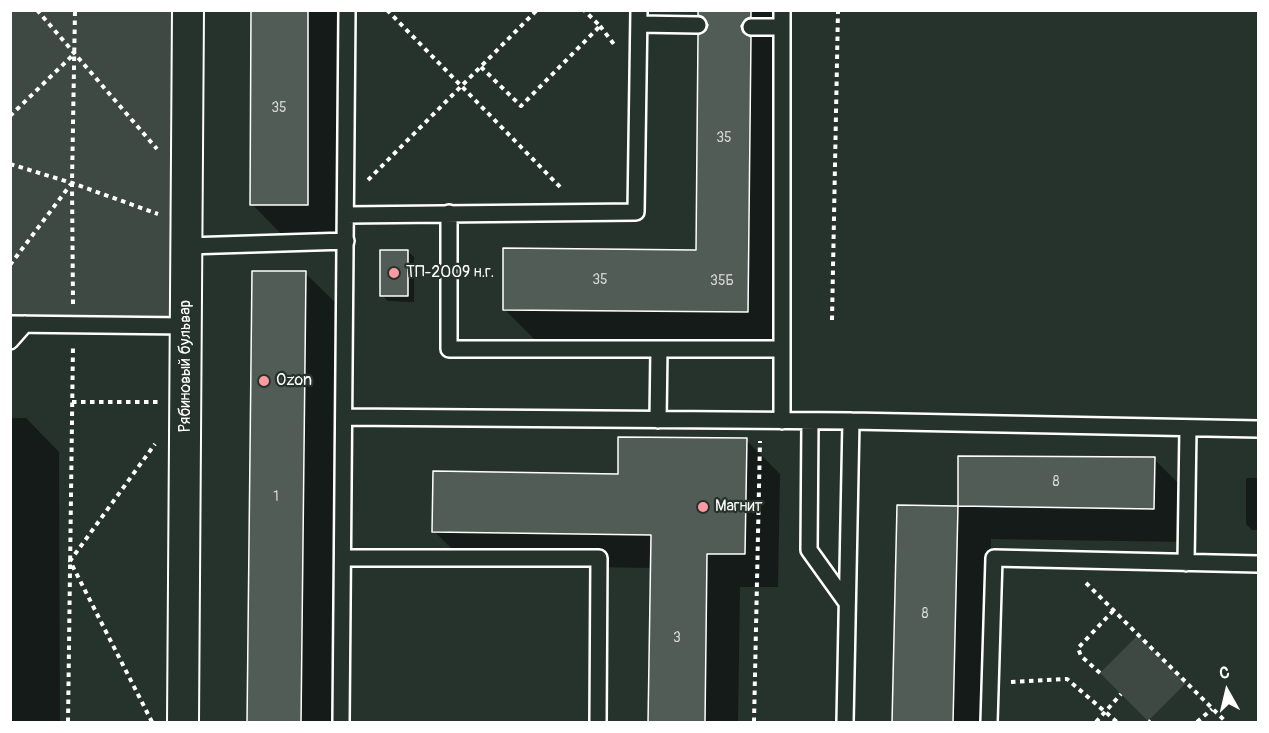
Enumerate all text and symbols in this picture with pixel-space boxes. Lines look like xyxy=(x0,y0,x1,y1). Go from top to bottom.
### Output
house number: 35 xyxy=(271,100,287,116)
house number: 35 xyxy=(716,130,732,146)
place label: ТП-2009 н.г. xyxy=(406,263,494,283)
marker: ТП-2009 н.г. xyxy=(387,266,401,280)
house number: 35 xyxy=(592,272,608,288)
house number: 35Б xyxy=(710,273,734,289)
street label: Рябиновый бульвар xyxy=(176,300,196,432)
place label: Ozon xyxy=(276,371,312,391)
marker: Ozon xyxy=(257,374,271,388)
house number: 8 xyxy=(1052,474,1060,490)
house number: 1 xyxy=(273,489,279,505)
place label: Магнит xyxy=(715,497,763,517)
marker: Магнит xyxy=(696,500,710,514)
house number: 8 xyxy=(921,606,929,622)
house number: 3 xyxy=(673,630,681,646)
north arrow xyxy=(1197,661,1257,721)
text: С xyxy=(1218,663,1231,684)

